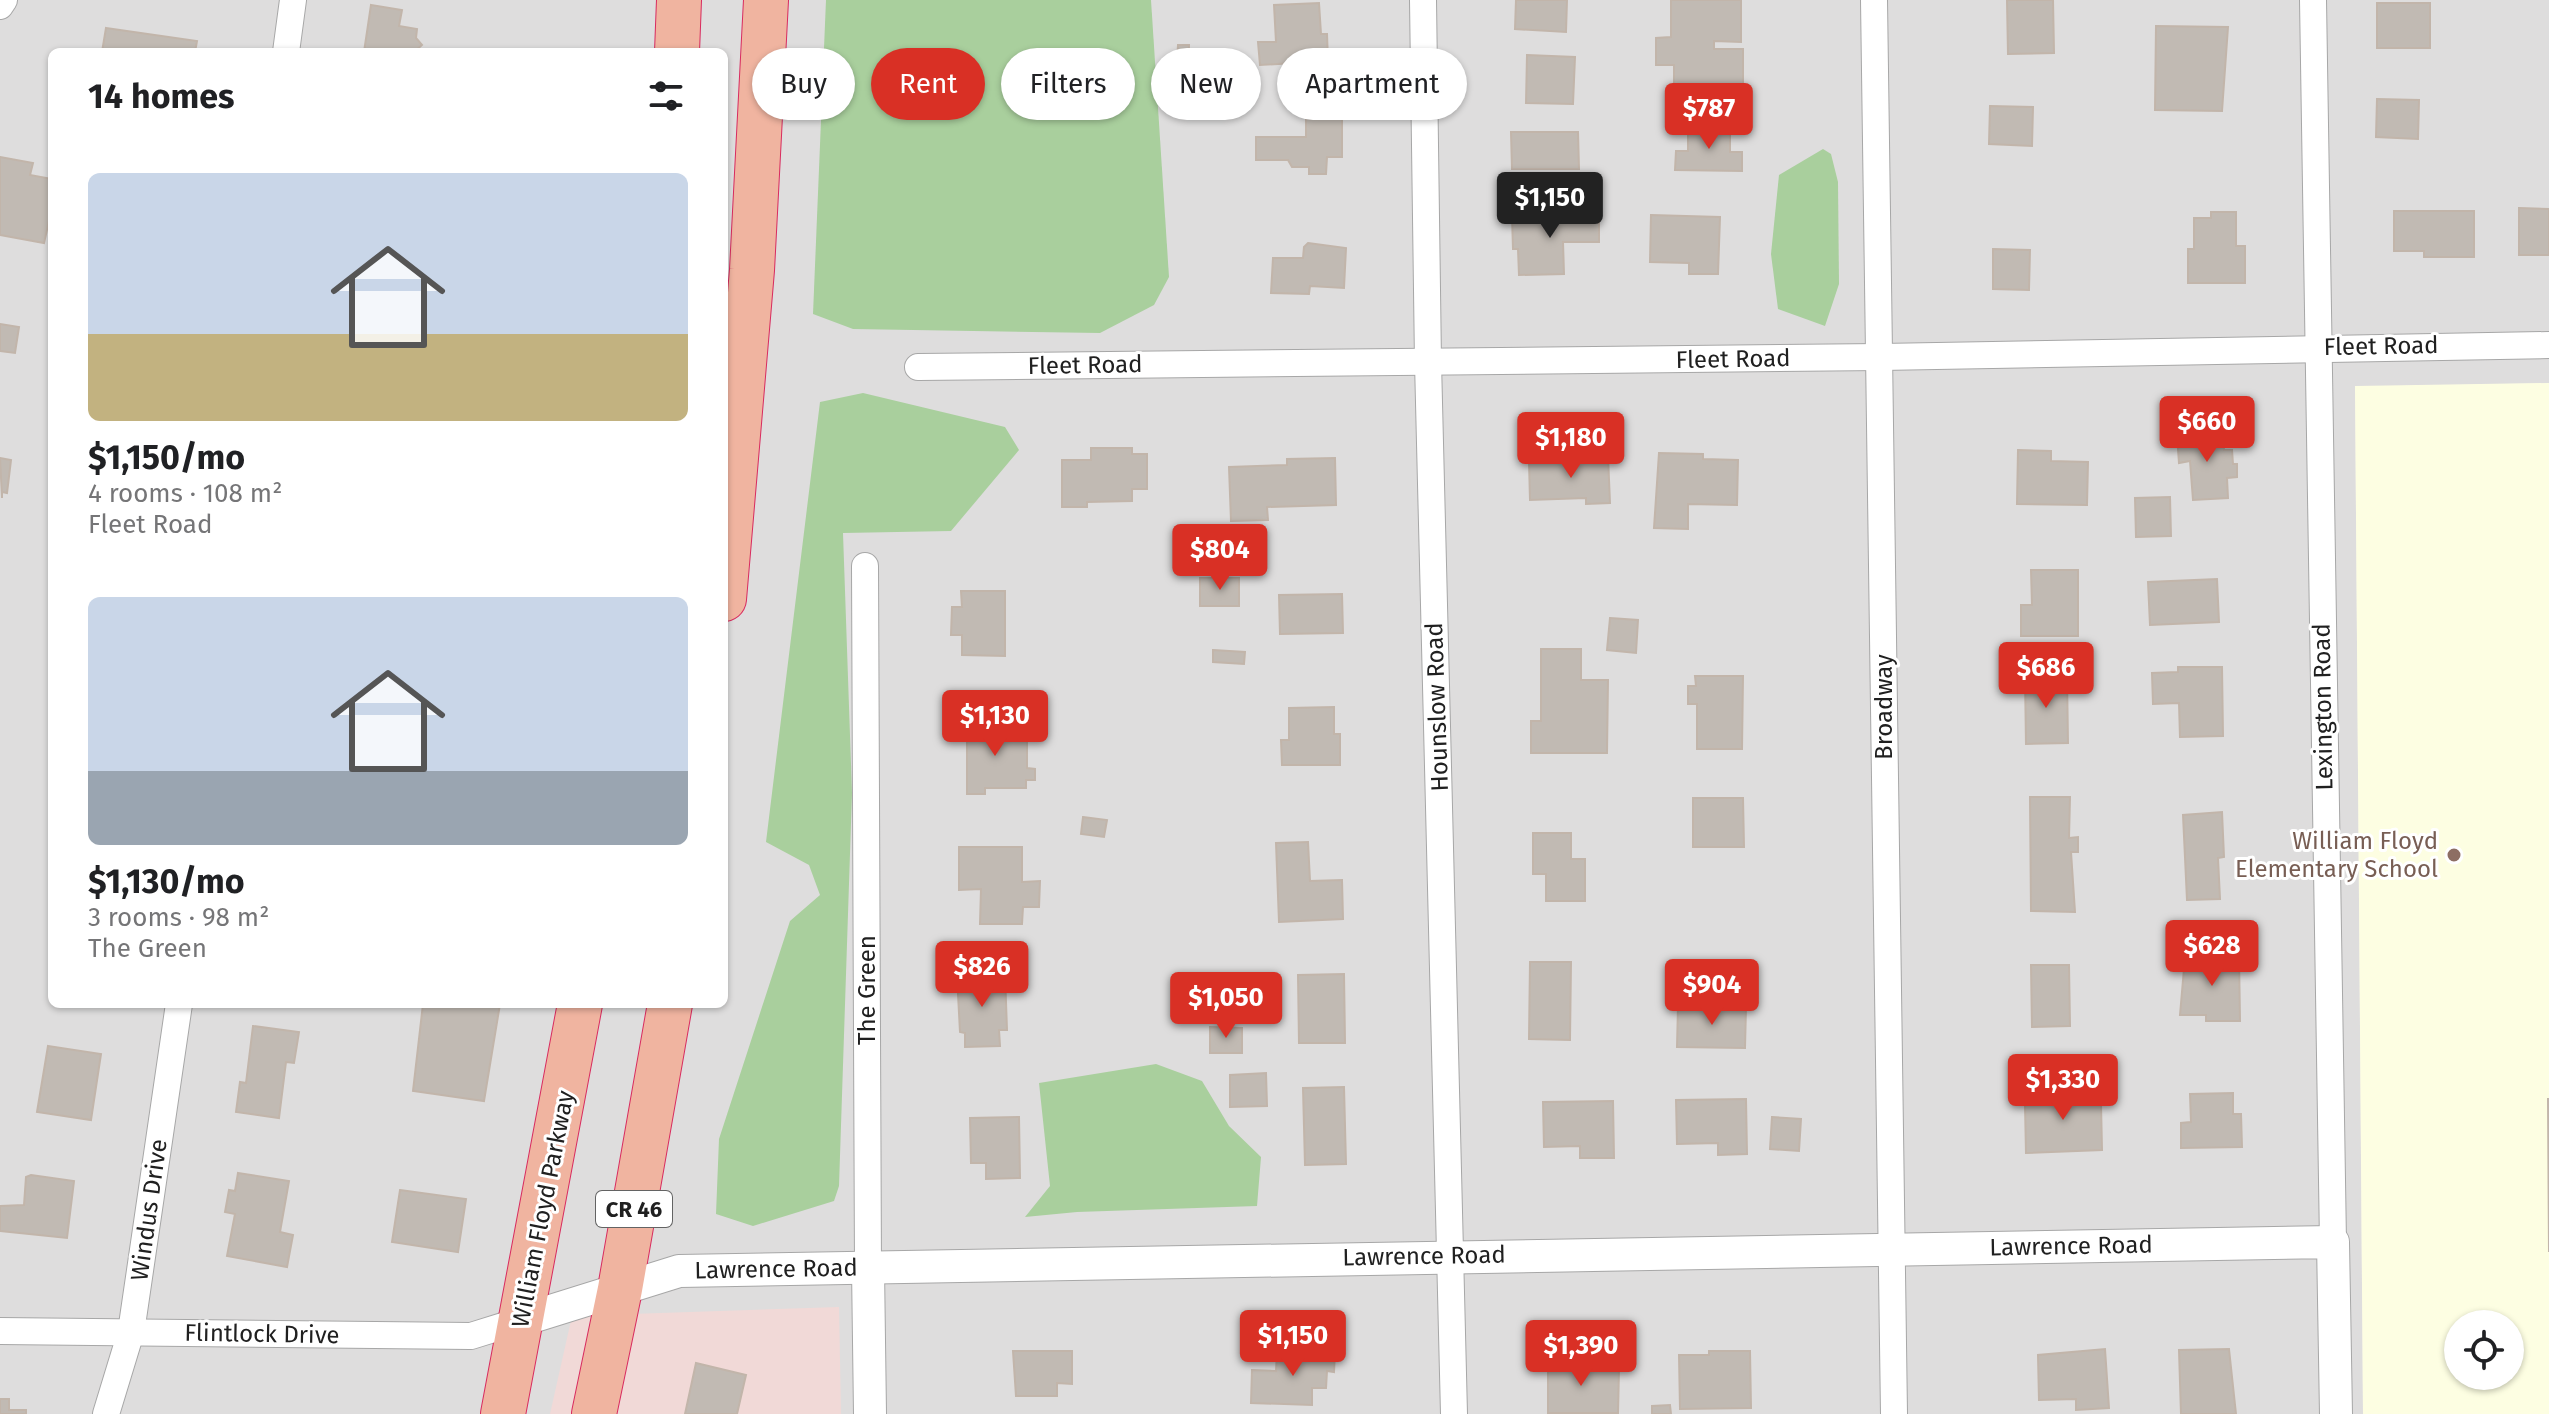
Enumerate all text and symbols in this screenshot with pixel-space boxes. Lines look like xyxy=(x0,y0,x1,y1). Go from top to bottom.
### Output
chip: Buy xyxy=(752,48,855,120)
chip: Rent xyxy=(871,48,985,120)
chip: Filters xyxy=(1001,48,1135,120)
chip: New xyxy=(1151,48,1261,120)
chip: Apartment xyxy=(1277,48,1467,120)
icon: filters xyxy=(644,74,688,118)
text: 14 homes xyxy=(88,76,234,117)
pin: $787 xyxy=(1662,83,1756,151)
text: $787 xyxy=(1683,93,1735,124)
pin: $1,150 xyxy=(1485,172,1615,240)
text: $1,150 xyxy=(1515,182,1585,213)
icon: home xyxy=(316,225,460,369)
street label: Fleet Road xyxy=(2323,331,2439,361)
street label: Fleet Road xyxy=(1675,344,1791,374)
street label: Fleet Road xyxy=(1027,350,1143,380)
pin: $660 xyxy=(2160,396,2254,464)
text: $660 xyxy=(2178,406,2236,437)
pin: $1,180 xyxy=(1506,412,1636,480)
text: $1,180 xyxy=(1535,422,1607,453)
text: $1,150/mo xyxy=(88,437,245,478)
text: 4 rooms · 108 m² xyxy=(88,478,282,509)
text: Fleet Road xyxy=(88,509,213,540)
pin: $804 xyxy=(1173,524,1267,592)
text: $804 xyxy=(1190,534,1250,565)
street label: Hounslow Road xyxy=(1420,622,1454,792)
street label: Lexington Road xyxy=(2308,623,2338,791)
pin: $686 xyxy=(1999,642,2093,710)
icon: home xyxy=(316,649,460,793)
text: $686 xyxy=(2017,652,2075,683)
street label: Broadway xyxy=(1870,654,1898,760)
pin: $1,130 xyxy=(930,690,1060,758)
text: $1,130 xyxy=(960,700,1030,731)
place label: William Floyd Elementary School xyxy=(2235,827,2438,883)
marker: William Floyd Elementary School xyxy=(2445,846,2463,864)
text: $1,130/mo xyxy=(88,861,245,902)
text: 3 rooms · 98 m² xyxy=(88,902,269,933)
pin: $628 xyxy=(2165,920,2259,988)
text: $628 xyxy=(2183,930,2241,961)
text: The Green xyxy=(88,933,207,964)
street label: The Green xyxy=(853,935,881,1045)
pin: $826 xyxy=(935,941,1029,1009)
text: $826 xyxy=(953,951,1011,982)
pin: $904 xyxy=(1665,959,1759,1027)
text: $904 xyxy=(1683,969,1741,1000)
pin: $1,050 xyxy=(1161,972,1291,1040)
text: $1,050 xyxy=(1188,982,1264,1013)
pin: $1,330 xyxy=(1998,1054,2128,1122)
text: $1,330 xyxy=(2026,1064,2100,1095)
street label: William Floyd Parkway xyxy=(506,1088,580,1330)
street label: Windus Drive xyxy=(125,1137,173,1283)
road number: CR 46 xyxy=(596,1191,672,1227)
street label: Lawrence Road xyxy=(1989,1231,2153,1261)
street label: Lawrence Road xyxy=(1342,1241,1506,1271)
street label: Lawrence Road xyxy=(694,1254,858,1284)
pin: $1,150 xyxy=(1228,1310,1358,1378)
map controls xyxy=(2444,1310,2524,1390)
button: locate xyxy=(2444,1310,2524,1390)
street label: Flintlock Drive xyxy=(184,1319,340,1349)
text: $1,150 xyxy=(1258,1320,1328,1351)
pin: $1,390 xyxy=(1516,1320,1646,1388)
text: $1,390 xyxy=(1543,1330,1619,1361)

